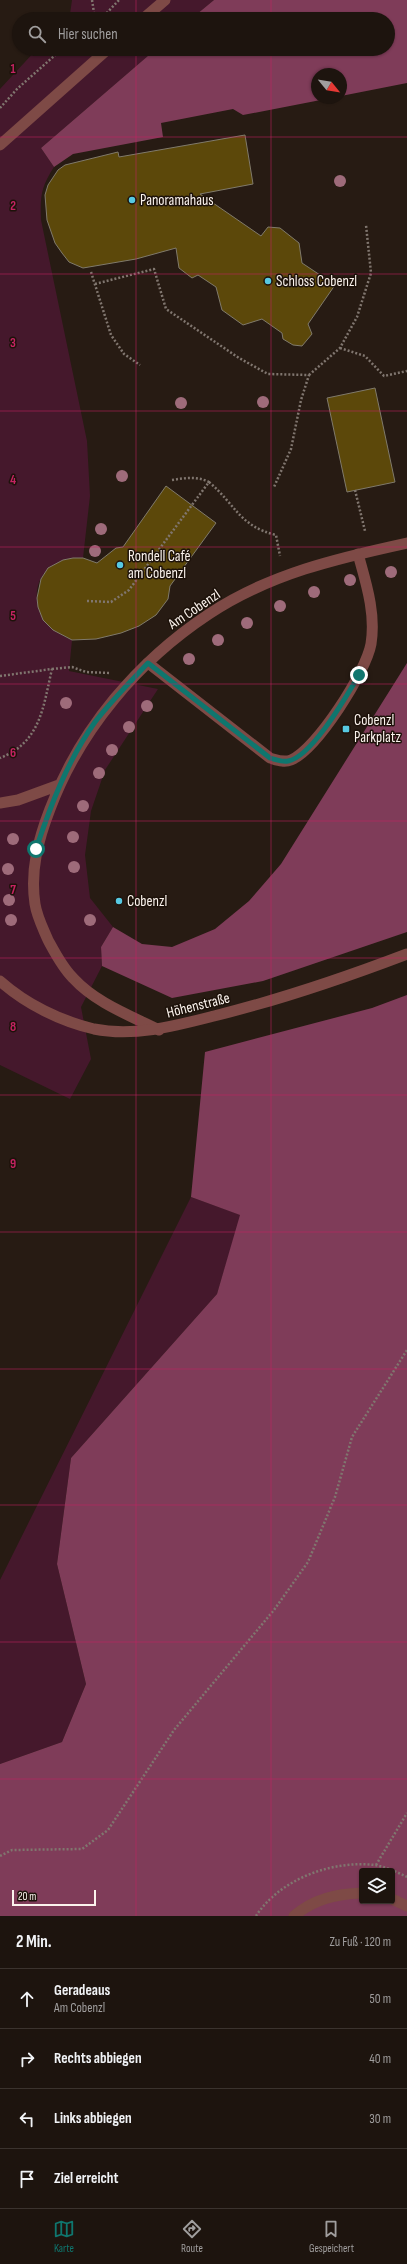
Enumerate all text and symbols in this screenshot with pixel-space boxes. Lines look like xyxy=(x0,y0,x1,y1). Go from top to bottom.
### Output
search box xyxy=(12,12,395,56)
icon: search xyxy=(26,23,48,45)
text: Hier suchen xyxy=(58,25,118,44)
text: 1 xyxy=(10,61,16,77)
north arrow xyxy=(311,68,347,104)
place label: Panoramahaus xyxy=(140,191,214,210)
marker: Panoramahaus xyxy=(127,195,137,205)
text: 2 xyxy=(10,198,16,214)
place label: Schloss Cobenzl xyxy=(276,272,357,291)
marker: Schloss Cobenzl xyxy=(263,276,273,286)
text: 3 xyxy=(10,335,16,351)
text: 4 xyxy=(10,472,16,488)
place label: Rondell Café am Cobenzl xyxy=(128,547,190,583)
marker: Rondell Café am Cobenzl xyxy=(115,560,125,570)
street label: Am Cobenzl xyxy=(164,585,224,634)
text: 5 xyxy=(10,608,16,624)
route end xyxy=(350,666,368,684)
place label: Cobenzl Parkplatz xyxy=(354,711,401,747)
marker: Cobenzl Parkplatz xyxy=(341,724,351,734)
text: 6 xyxy=(10,745,16,761)
route start xyxy=(27,840,45,858)
text: 7 xyxy=(10,882,16,898)
place label: Cobenzl xyxy=(127,892,167,911)
marker: Cobenzl xyxy=(114,896,124,906)
street label: Höhenstraße xyxy=(164,988,232,1023)
text: 8 xyxy=(10,1019,16,1035)
text: 9 xyxy=(10,1156,16,1172)
map controls xyxy=(359,1868,395,1904)
button: layers xyxy=(359,1868,395,1904)
scale bar xyxy=(12,1888,96,1907)
text: 20 m xyxy=(18,1890,36,1903)
text: 2 Min. xyxy=(16,1932,52,1952)
text: Zu Fuß · 120 m xyxy=(329,1934,391,1950)
text: Geradeaus xyxy=(54,1981,110,2000)
icon: ahead xyxy=(16,1988,38,2010)
text: 50 m xyxy=(370,1991,391,2007)
text: Am Cobenzl xyxy=(54,2000,105,2016)
icon: right xyxy=(16,2048,38,2070)
text: Rechts abbiegen xyxy=(54,2049,142,2068)
text: 40 m xyxy=(369,2051,391,2067)
icon: left xyxy=(16,2108,38,2130)
text: Links abbiegen xyxy=(54,2109,132,2128)
text: 30 m xyxy=(369,2111,391,2127)
icon: arrive xyxy=(16,2168,38,2190)
text: Ziel erreicht xyxy=(54,2169,118,2188)
tab: Karte xyxy=(53,2218,75,2255)
tab: Route xyxy=(181,2218,203,2255)
tab: Gespeichert xyxy=(309,2218,354,2255)

